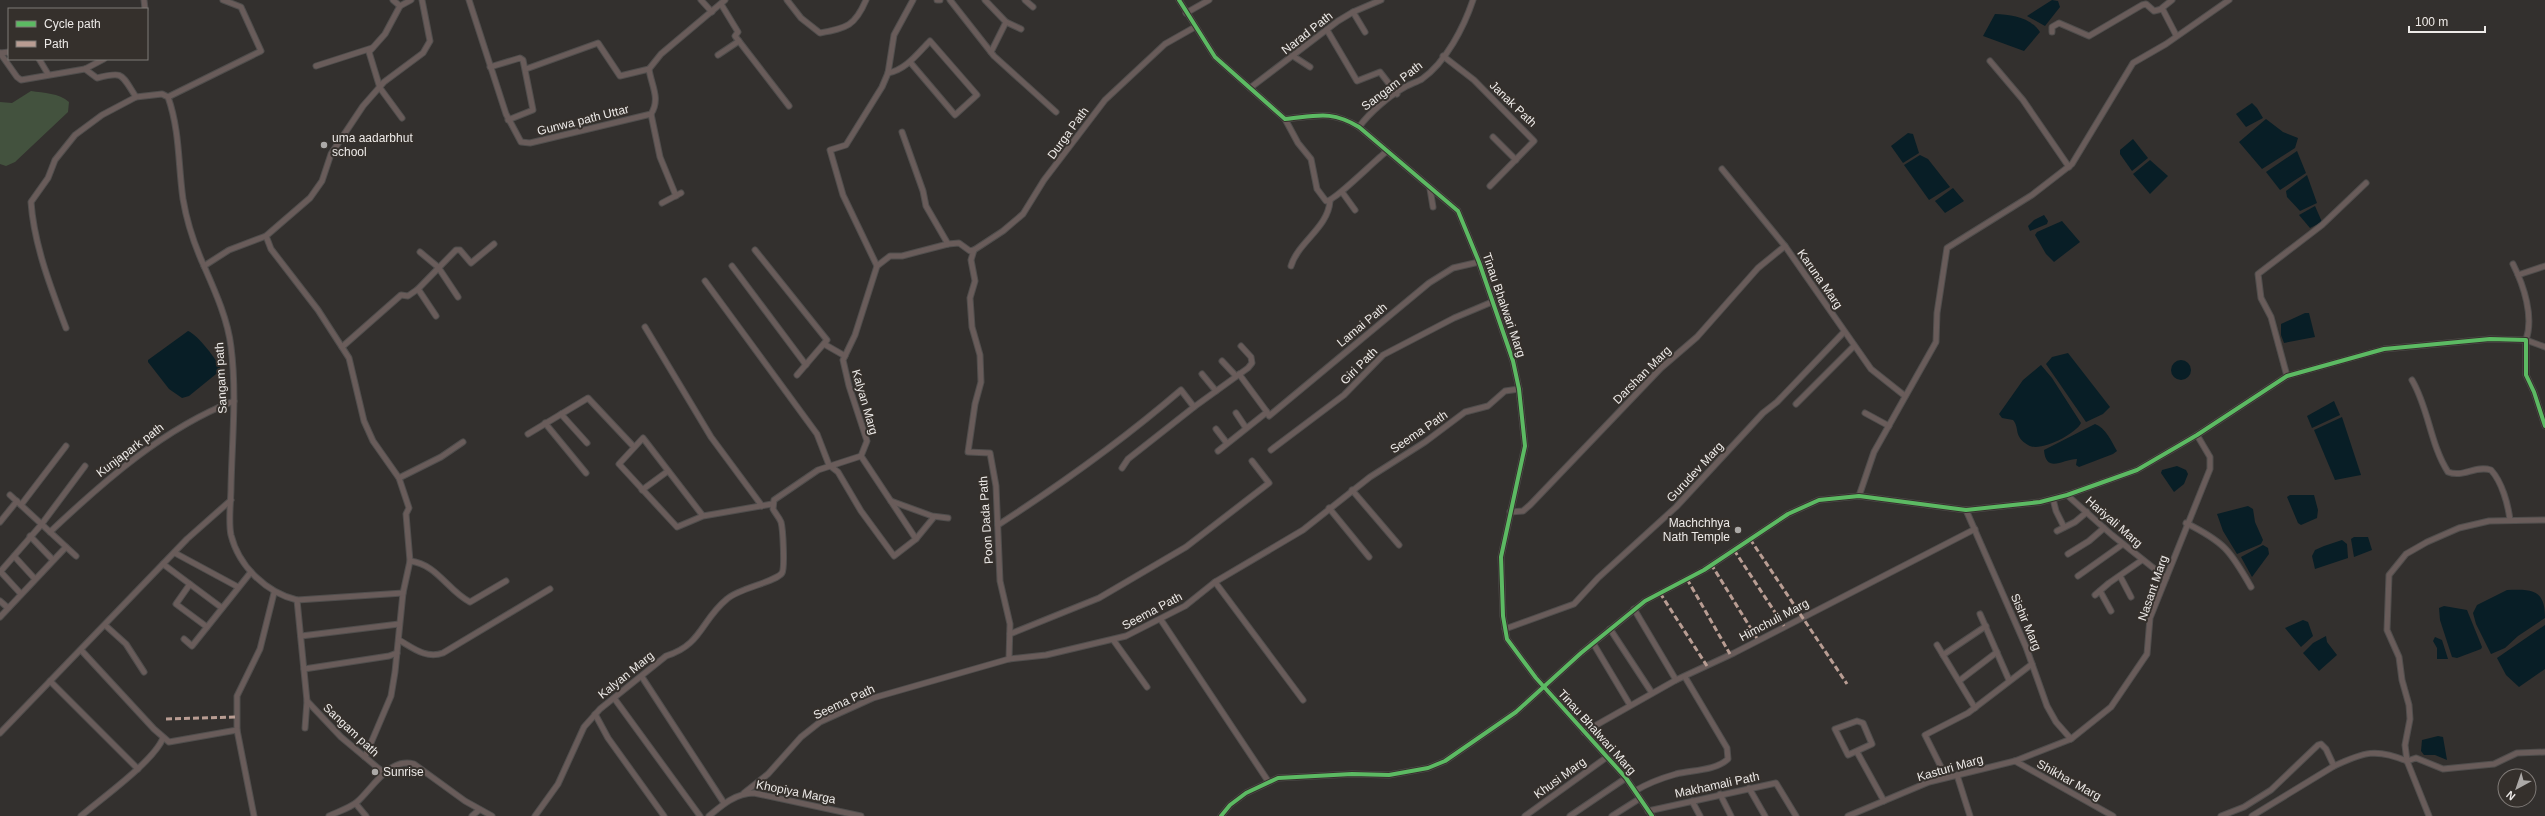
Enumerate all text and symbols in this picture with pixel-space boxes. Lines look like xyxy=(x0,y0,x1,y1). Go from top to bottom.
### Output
legend xyxy=(8,8,148,60)
scale bar xyxy=(2409,8,2485,34)
street label: Narad Path xyxy=(1279,9,1335,57)
text: 100 m xyxy=(2415,15,2448,29)
text: Cycle path xyxy=(44,17,101,31)
text: Path xyxy=(44,37,69,51)
street label: Sangam Path xyxy=(1359,59,1425,113)
street label: Janak Path xyxy=(1487,78,1539,130)
street label: Gunwa path Uttar xyxy=(536,102,630,138)
street label: Durga Path xyxy=(1044,104,1092,162)
place label: uma aadarbhut school xyxy=(332,131,413,159)
marker: uma aadarbhut school xyxy=(319,140,329,150)
street label: Karuna Marg xyxy=(1794,247,1846,311)
street label: Tinau Bhalwari Marg xyxy=(1480,251,1528,359)
street label: Lamai Path xyxy=(1334,300,1390,350)
street label: Sangam path xyxy=(212,342,230,414)
street label: Darshan Marg xyxy=(1610,343,1674,407)
street label: Giri Path xyxy=(1338,345,1380,387)
street label: Kalyan Marg xyxy=(849,368,881,436)
street label: Seema Path xyxy=(1388,408,1450,456)
street label: Kunjapark path xyxy=(94,420,166,480)
street label: Gurudev Marg xyxy=(1664,439,1726,505)
street label: Poon Dada Path xyxy=(976,476,996,564)
street label: Hariyali Marg xyxy=(2083,494,2145,550)
place label: Machchhya Nath Temple xyxy=(1663,516,1730,544)
marker: Machchhya Nath Temple xyxy=(1733,525,1743,535)
street label: Nasant Marg xyxy=(2135,553,2171,623)
street label: Seema Path xyxy=(1120,589,1184,633)
street label: Sishir Marg xyxy=(2008,591,2044,653)
street label: Himchuli Marg xyxy=(1737,596,1811,644)
street label: Kalyan Marg xyxy=(595,648,657,702)
street label: Seema Path xyxy=(811,682,877,722)
street label: Tinau Bhalwari Marg xyxy=(1555,687,1639,777)
street label: Sangam path xyxy=(320,701,382,759)
street label: Kasturi Marg xyxy=(1915,752,1985,784)
street label: Khusi Marg xyxy=(1531,754,1589,802)
street label: Shikhar Marg xyxy=(2034,757,2104,803)
place label: Sunrise xyxy=(383,765,424,779)
marker: Sunrise xyxy=(370,767,380,777)
north arrow xyxy=(2497,768,2537,808)
street label: Makhamali Path xyxy=(1673,769,1761,801)
street label: Khopiya Marga xyxy=(755,777,837,807)
text: N xyxy=(2504,788,2517,803)

